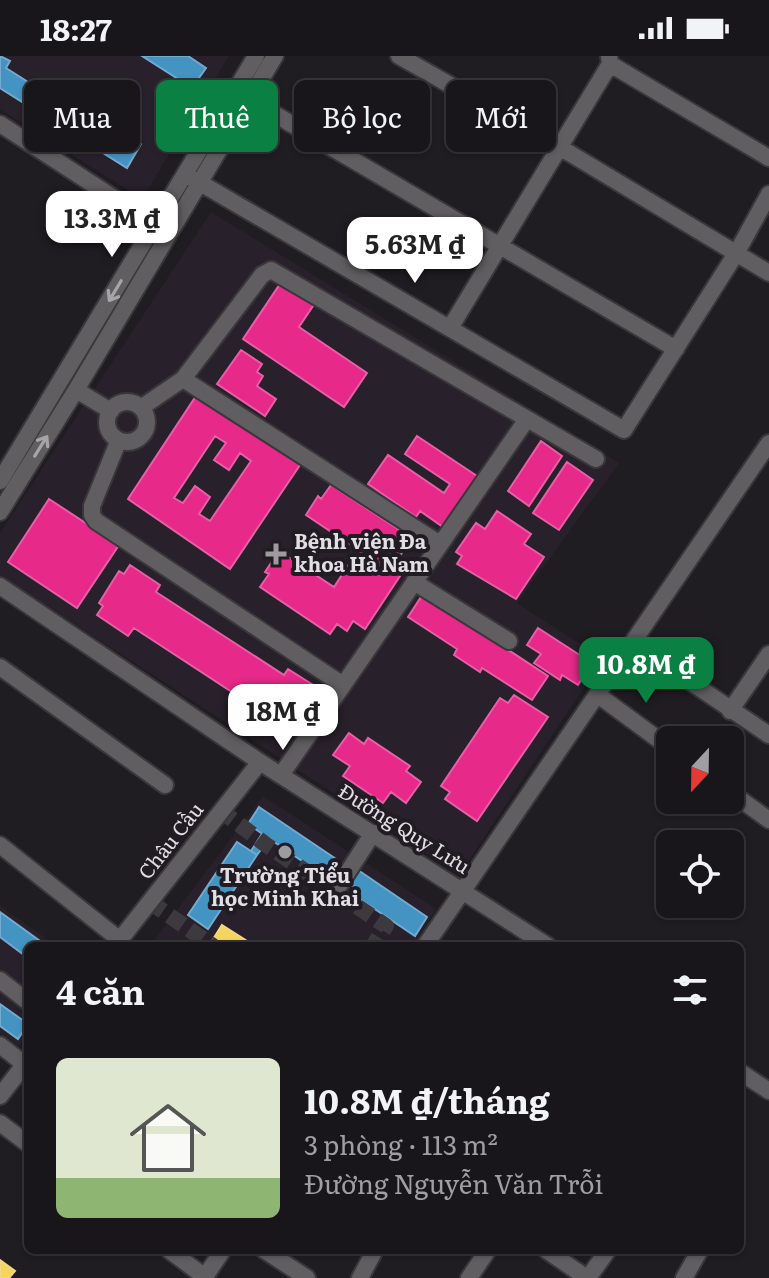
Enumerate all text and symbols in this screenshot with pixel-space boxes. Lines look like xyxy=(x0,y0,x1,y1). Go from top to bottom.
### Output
text: 18:27 xyxy=(40,6,112,50)
chip: Mua xyxy=(24,80,140,152)
chip: Thuê xyxy=(156,80,278,152)
chip: Bộ lọc xyxy=(294,80,430,152)
chip: Mới xyxy=(446,80,556,152)
pin: 13.3M ₫ xyxy=(38,191,186,259)
text: 13.3M ₫ xyxy=(64,197,160,236)
pin: 5.63M ₫ xyxy=(341,217,489,285)
text: 5.63M ₫ xyxy=(365,223,465,262)
one-way arrow xyxy=(107,279,123,302)
one-way arrow xyxy=(34,435,50,458)
place label: Bệnh viện Đa khoa Hà Nam xyxy=(294,525,429,578)
marker: Bệnh viện Đa khoa Hà Nam xyxy=(265,543,287,565)
pin: 10.8M ₫ xyxy=(572,637,720,705)
text: 10.8M ₫ xyxy=(597,643,695,682)
pin: 18M ₫ xyxy=(227,684,339,752)
text: 18M ₫ xyxy=(246,690,320,729)
north arrow xyxy=(656,726,744,814)
map controls xyxy=(656,726,744,918)
street label: Đường Quy Lưu xyxy=(333,775,477,880)
street label: Châu Cầu xyxy=(130,795,209,885)
button: locate xyxy=(656,830,744,918)
marker: Trường Tiểu học Minh Khai xyxy=(276,843,294,861)
place label: Trường Tiểu học Minh Khai xyxy=(211,859,359,912)
text: 4 căn xyxy=(56,965,145,1015)
icon: filters xyxy=(668,968,712,1012)
text: 10.8M ₫/tháng xyxy=(304,1074,550,1124)
icon: home xyxy=(120,1090,216,1186)
text: 3 phòng · 113 m² xyxy=(304,1124,498,1163)
text: Đường Nguyễn Văn Trỗi xyxy=(304,1163,603,1202)

